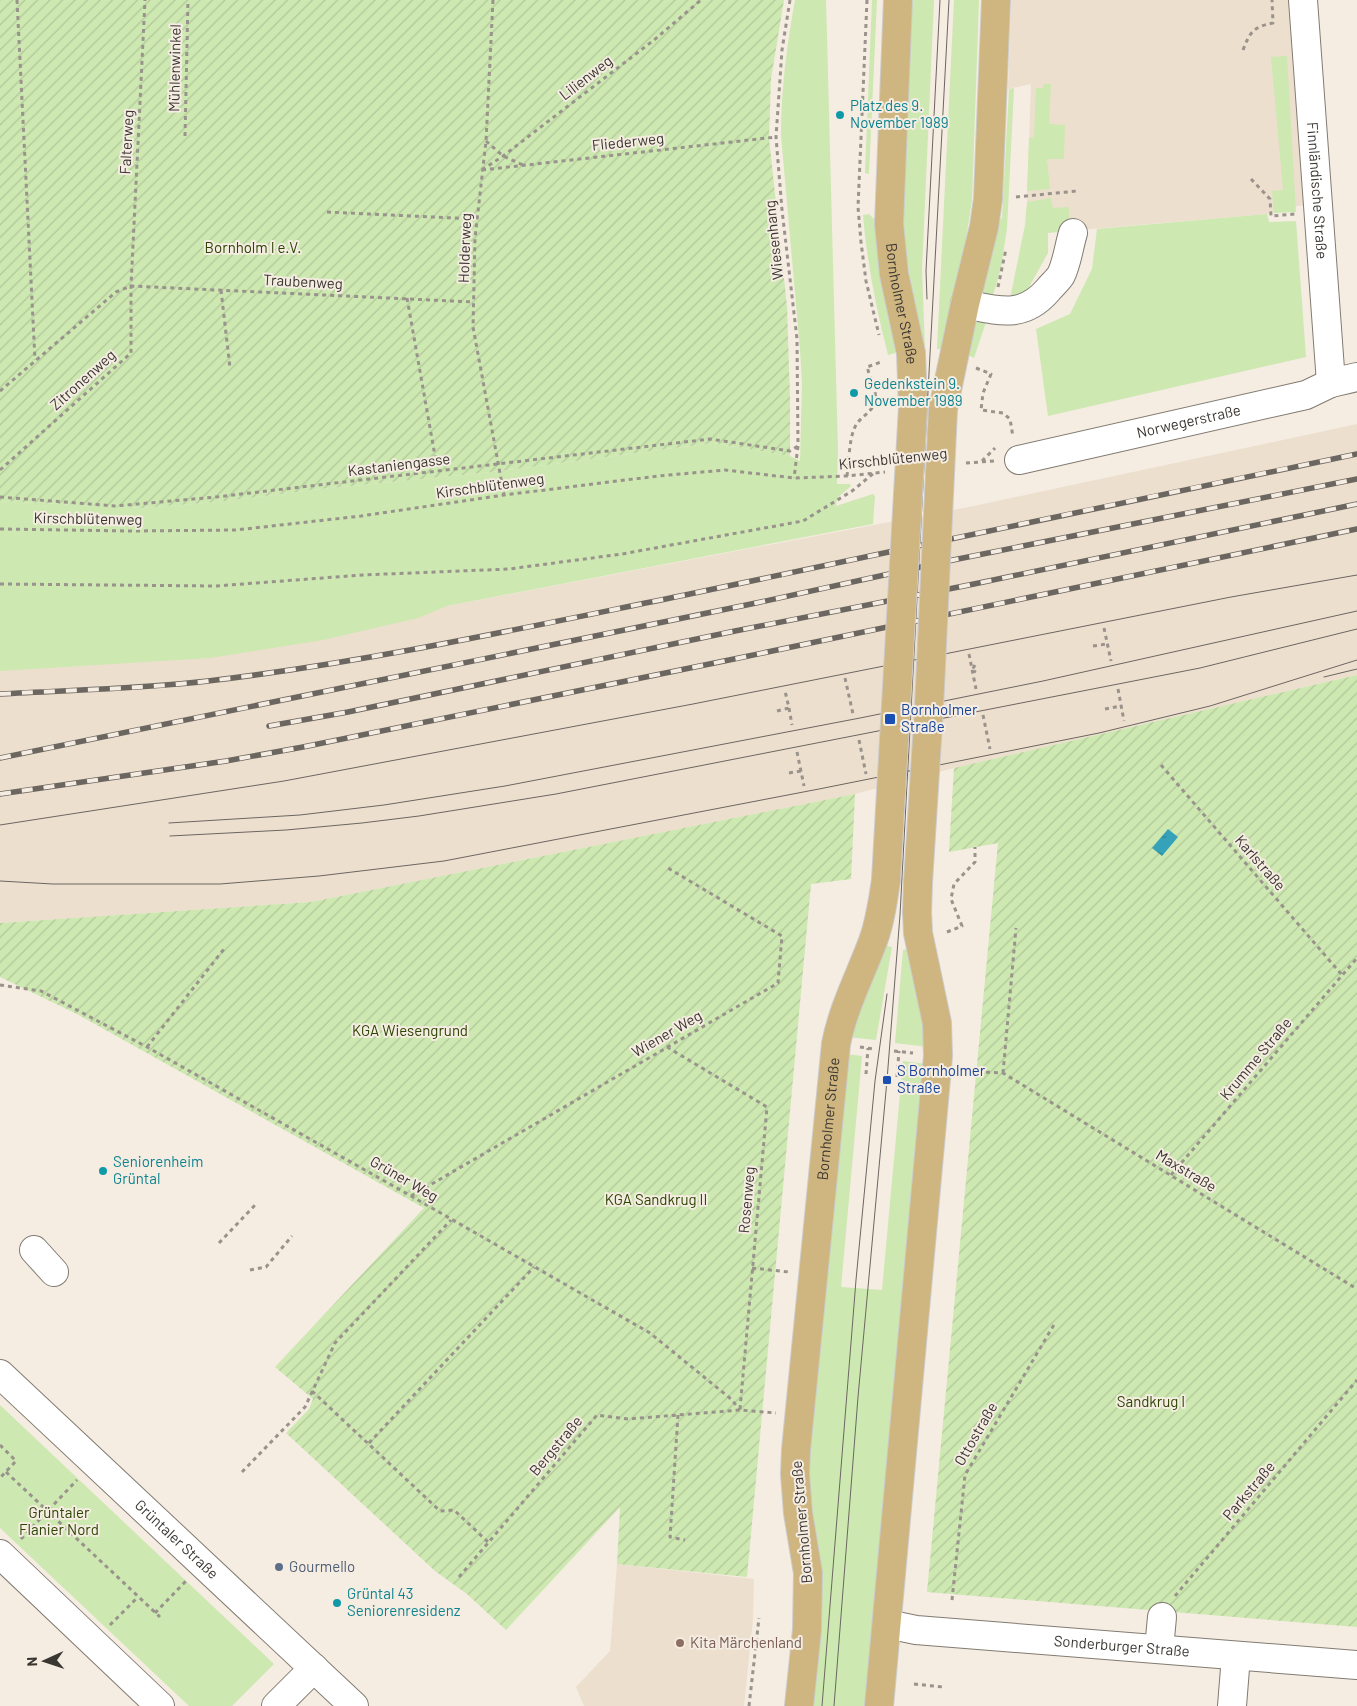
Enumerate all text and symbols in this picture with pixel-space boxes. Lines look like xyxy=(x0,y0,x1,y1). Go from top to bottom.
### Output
street label: Mühlenwinkel xyxy=(164,24,184,112)
street label: Lilienweg xyxy=(555,51,615,103)
place label: Platz des 9. November 1989 xyxy=(850,96,949,131)
street label: Falterweg xyxy=(115,109,137,175)
marker: Platz des 9. November 1989 xyxy=(834,109,846,121)
street label: Finnländische Straße xyxy=(1304,121,1332,260)
street label: Fliederweg xyxy=(591,128,665,154)
street label: Wiesenhang xyxy=(760,199,786,281)
street label: Holderweg xyxy=(454,213,474,283)
park label: Bornholm I e.V. xyxy=(205,238,301,256)
street label: Bornholmer Straße xyxy=(883,242,921,365)
street label: Traubenweg xyxy=(263,270,343,292)
street label: Zitronenweg xyxy=(46,345,119,413)
place label: Gedenkstein 9. November 1989 xyxy=(864,374,963,409)
marker: Gedenkstein 9. November 1989 xyxy=(848,387,860,399)
street label: Norwegerstraße xyxy=(1135,400,1242,441)
street label: Kirschblütenweg xyxy=(838,443,948,473)
street label: Kastaniengasse xyxy=(347,449,451,479)
street label: Kirschblütenweg xyxy=(435,469,545,502)
street label: Kirschblütenweg xyxy=(33,508,143,528)
place label: Bornholmer Straße xyxy=(901,700,978,735)
marker: Bornholmer Straße xyxy=(883,712,897,726)
street label: Karlstraße xyxy=(1232,831,1290,894)
street label: Wiener Weg xyxy=(628,1006,705,1060)
street label: Krumme Straße xyxy=(1216,1013,1295,1103)
park label: KGA Wiesengrund xyxy=(352,1021,468,1039)
street label: Bornholmer Straße xyxy=(813,1057,843,1181)
place label: S Bornholmer Straße xyxy=(897,1061,986,1096)
marker: S Bornholmer Straße xyxy=(881,1074,893,1086)
street label: Maxstraße xyxy=(1153,1145,1220,1195)
street label: Grüner Weg xyxy=(367,1151,442,1205)
place label: Seniorenheim Grüntal xyxy=(113,1152,204,1187)
marker: Seniorenheim Grüntal xyxy=(97,1165,109,1177)
street label: Rosenweg xyxy=(734,1166,758,1234)
park label: KGA Sandkrug II xyxy=(605,1190,707,1208)
park label: Sandkrug I xyxy=(1117,1392,1185,1410)
street label: Ottostraße xyxy=(950,1399,1001,1468)
street label: Bergstraße xyxy=(525,1412,585,1479)
street label: Parkstraße xyxy=(1218,1457,1278,1524)
street label: Bornholmer Straße xyxy=(787,1460,815,1584)
street label: Grüntaler Straße xyxy=(132,1495,223,1582)
park label: Grüntaler Flanier Nord xyxy=(19,1503,99,1538)
place label: Gourmello xyxy=(289,1557,355,1575)
marker: Gourmello xyxy=(273,1561,285,1573)
place label: Grüntal 43 Seniorenresidenz xyxy=(347,1584,461,1619)
marker: Grüntal 43 Seniorenresidenz xyxy=(331,1597,343,1609)
street label: Sonderburger Straße xyxy=(1053,1631,1190,1660)
place label: Kita Märchenland xyxy=(690,1633,802,1651)
north arrow xyxy=(20,1636,70,1686)
marker: Kita Märchenland xyxy=(674,1637,686,1649)
text: N xyxy=(23,1657,40,1667)

